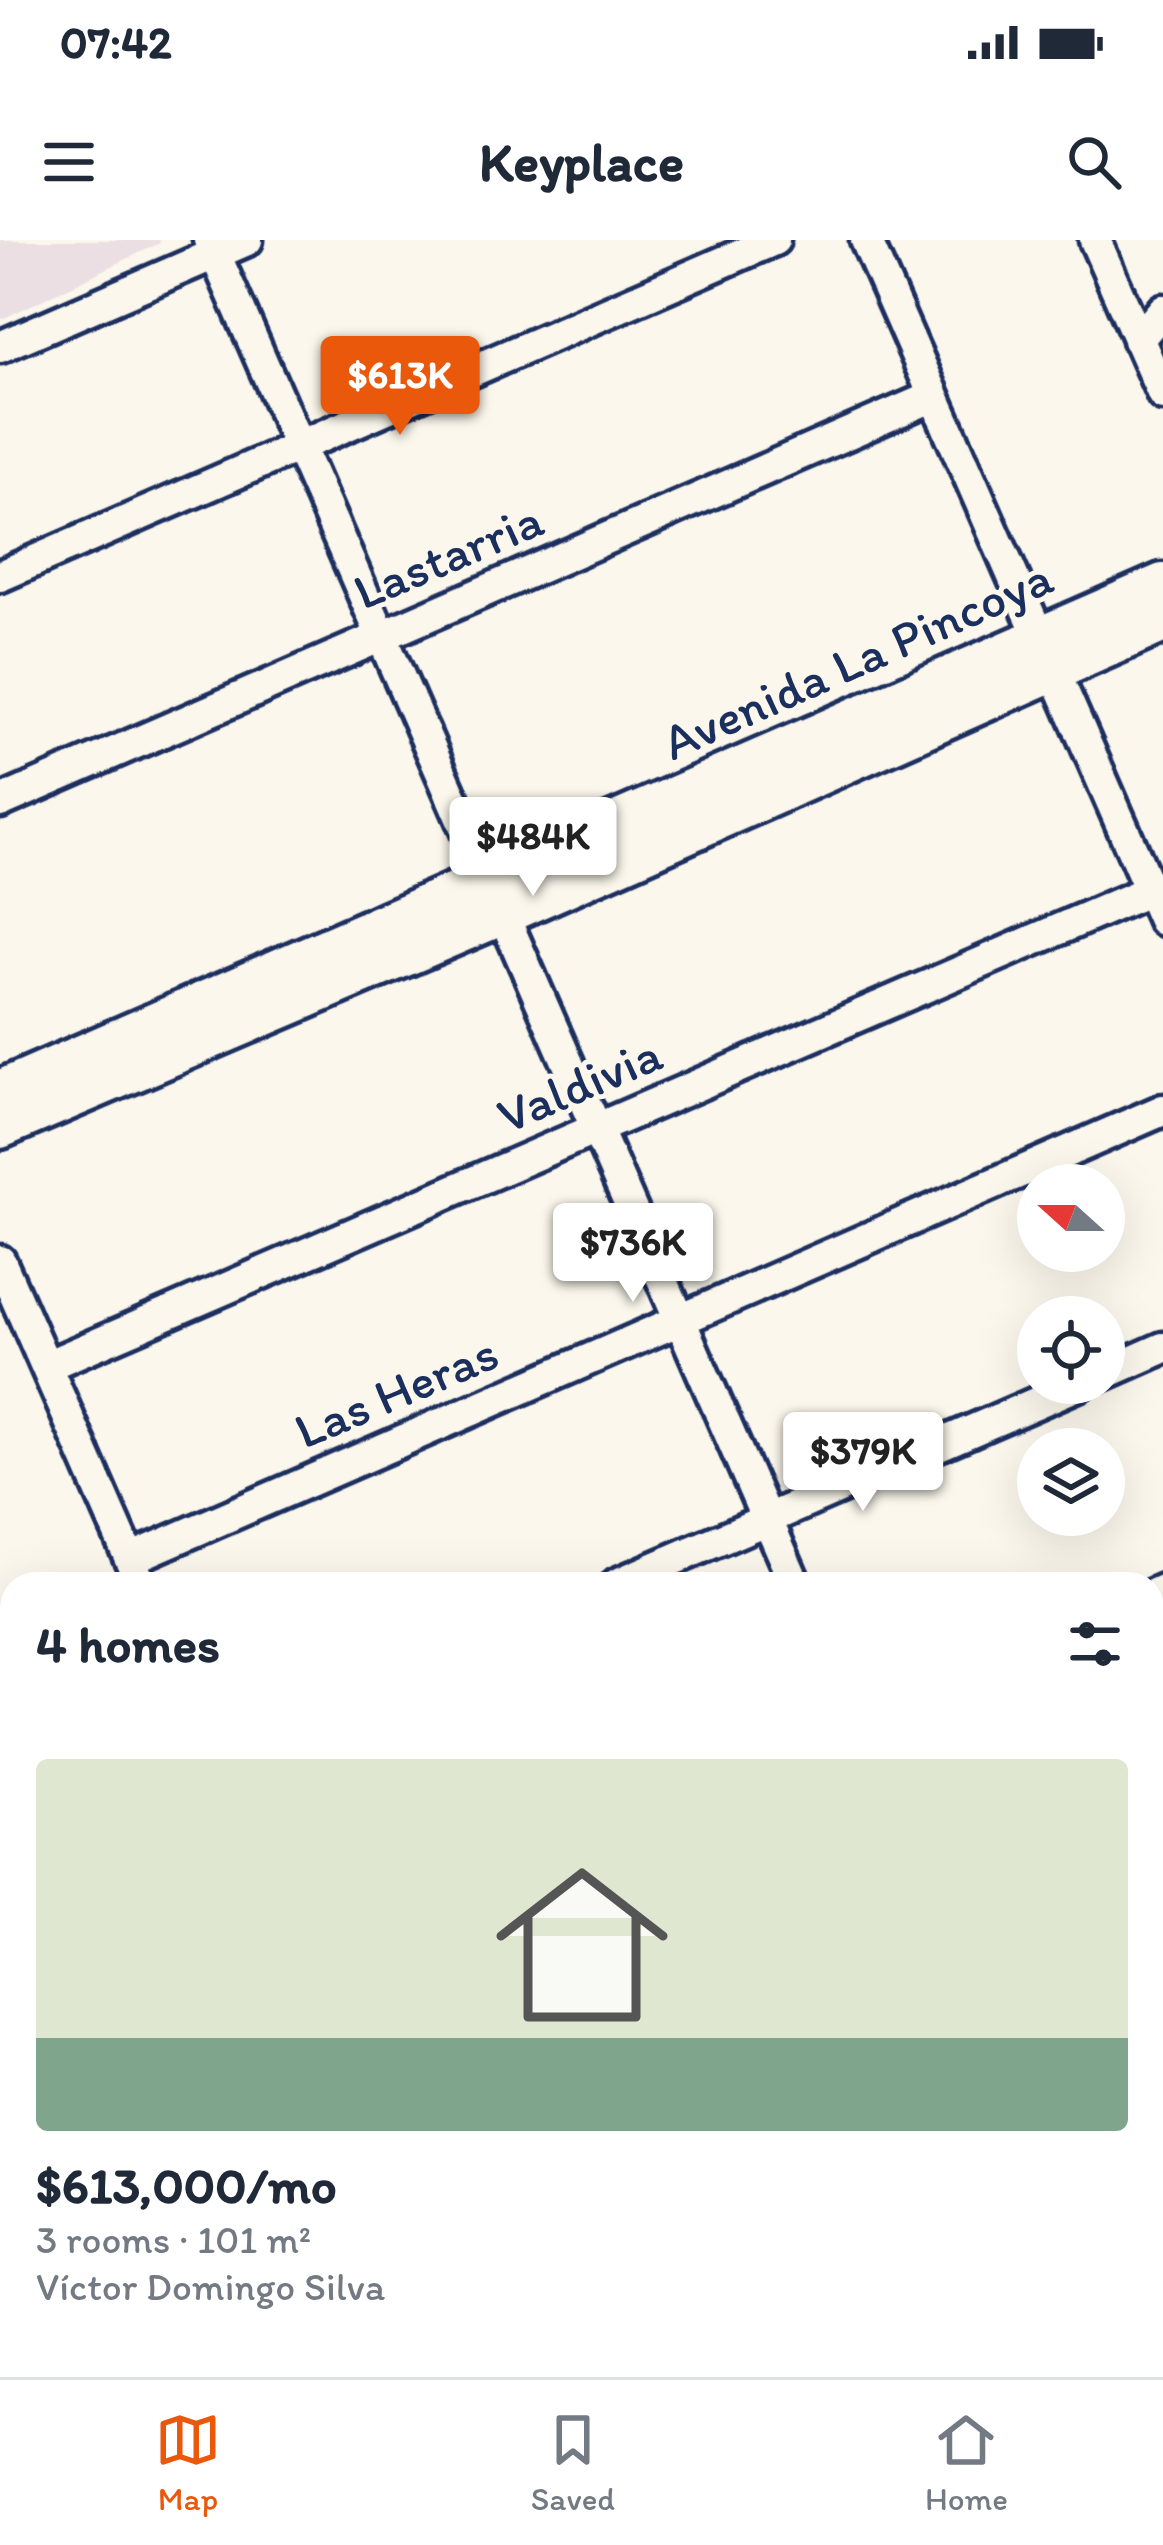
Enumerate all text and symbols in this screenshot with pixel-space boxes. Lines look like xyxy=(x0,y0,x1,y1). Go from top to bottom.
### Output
text: 07:42 xyxy=(60,15,172,69)
icon: menu xyxy=(36,129,102,195)
icon: search xyxy=(1061,129,1127,195)
text: Keyplace xyxy=(479,130,684,195)
pin: $613K xyxy=(316,336,484,438)
text: $613K xyxy=(348,351,452,398)
street label: Lastarria xyxy=(345,488,552,622)
street label: Avenida La Pincoya xyxy=(653,546,1062,773)
pin: $484K xyxy=(449,797,617,899)
text: $484K xyxy=(477,812,589,859)
street label: Valdivia xyxy=(488,1023,670,1146)
north arrow xyxy=(1017,1164,1125,1272)
map controls xyxy=(1017,1164,1125,1536)
pin: $736K xyxy=(549,1203,717,1305)
text: $736K xyxy=(580,1218,686,1265)
button: locate xyxy=(1017,1296,1125,1404)
street label: Las Heras xyxy=(285,1321,507,1461)
pin: $379K xyxy=(779,1412,947,1514)
text: $379K xyxy=(810,1427,916,1474)
button: layers xyxy=(1017,1428,1125,1536)
icon: filters xyxy=(1062,1611,1128,1677)
text: 4 homes xyxy=(36,1614,220,1675)
icon: home xyxy=(474,1837,690,2053)
text: $613,000/mo xyxy=(36,2155,337,2216)
text: 3 rooms · 101 m² xyxy=(36,2216,311,2263)
text: Víctor Domingo Silva xyxy=(36,2263,385,2310)
tab: Map xyxy=(155,2407,221,2518)
tab: Saved xyxy=(531,2407,615,2518)
tab: Home xyxy=(925,2407,1008,2518)

